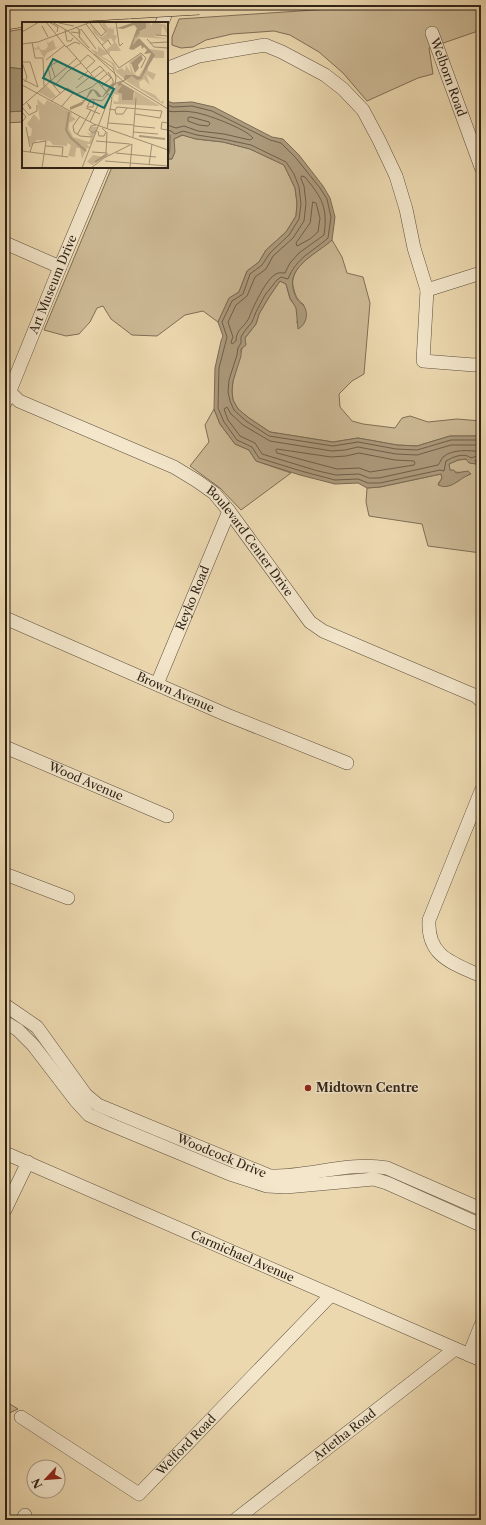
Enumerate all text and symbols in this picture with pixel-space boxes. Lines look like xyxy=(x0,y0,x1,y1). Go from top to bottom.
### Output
inset map xyxy=(22,22,168,168)
street label: Welborn Road xyxy=(427,35,470,119)
street label: Art Museum Drive xyxy=(25,232,80,337)
street label: Boulevard Center Drive xyxy=(204,482,297,599)
street label: Reyko Road xyxy=(172,563,213,632)
street label: Brown Avenue xyxy=(135,668,217,716)
street label: Wood Avenue xyxy=(46,758,126,804)
place label: Midtown Centre xyxy=(316,1080,419,1095)
marker: Midtown Centre xyxy=(303,1083,313,1093)
street label: Woodcock Drive xyxy=(174,1130,269,1181)
street label: Carmichael Avenue xyxy=(189,1227,297,1285)
street label: Arletha Road xyxy=(309,1405,379,1464)
street label: Welford Road xyxy=(152,1410,219,1479)
north arrow xyxy=(26,1459,66,1499)
text: N xyxy=(28,1476,45,1491)

